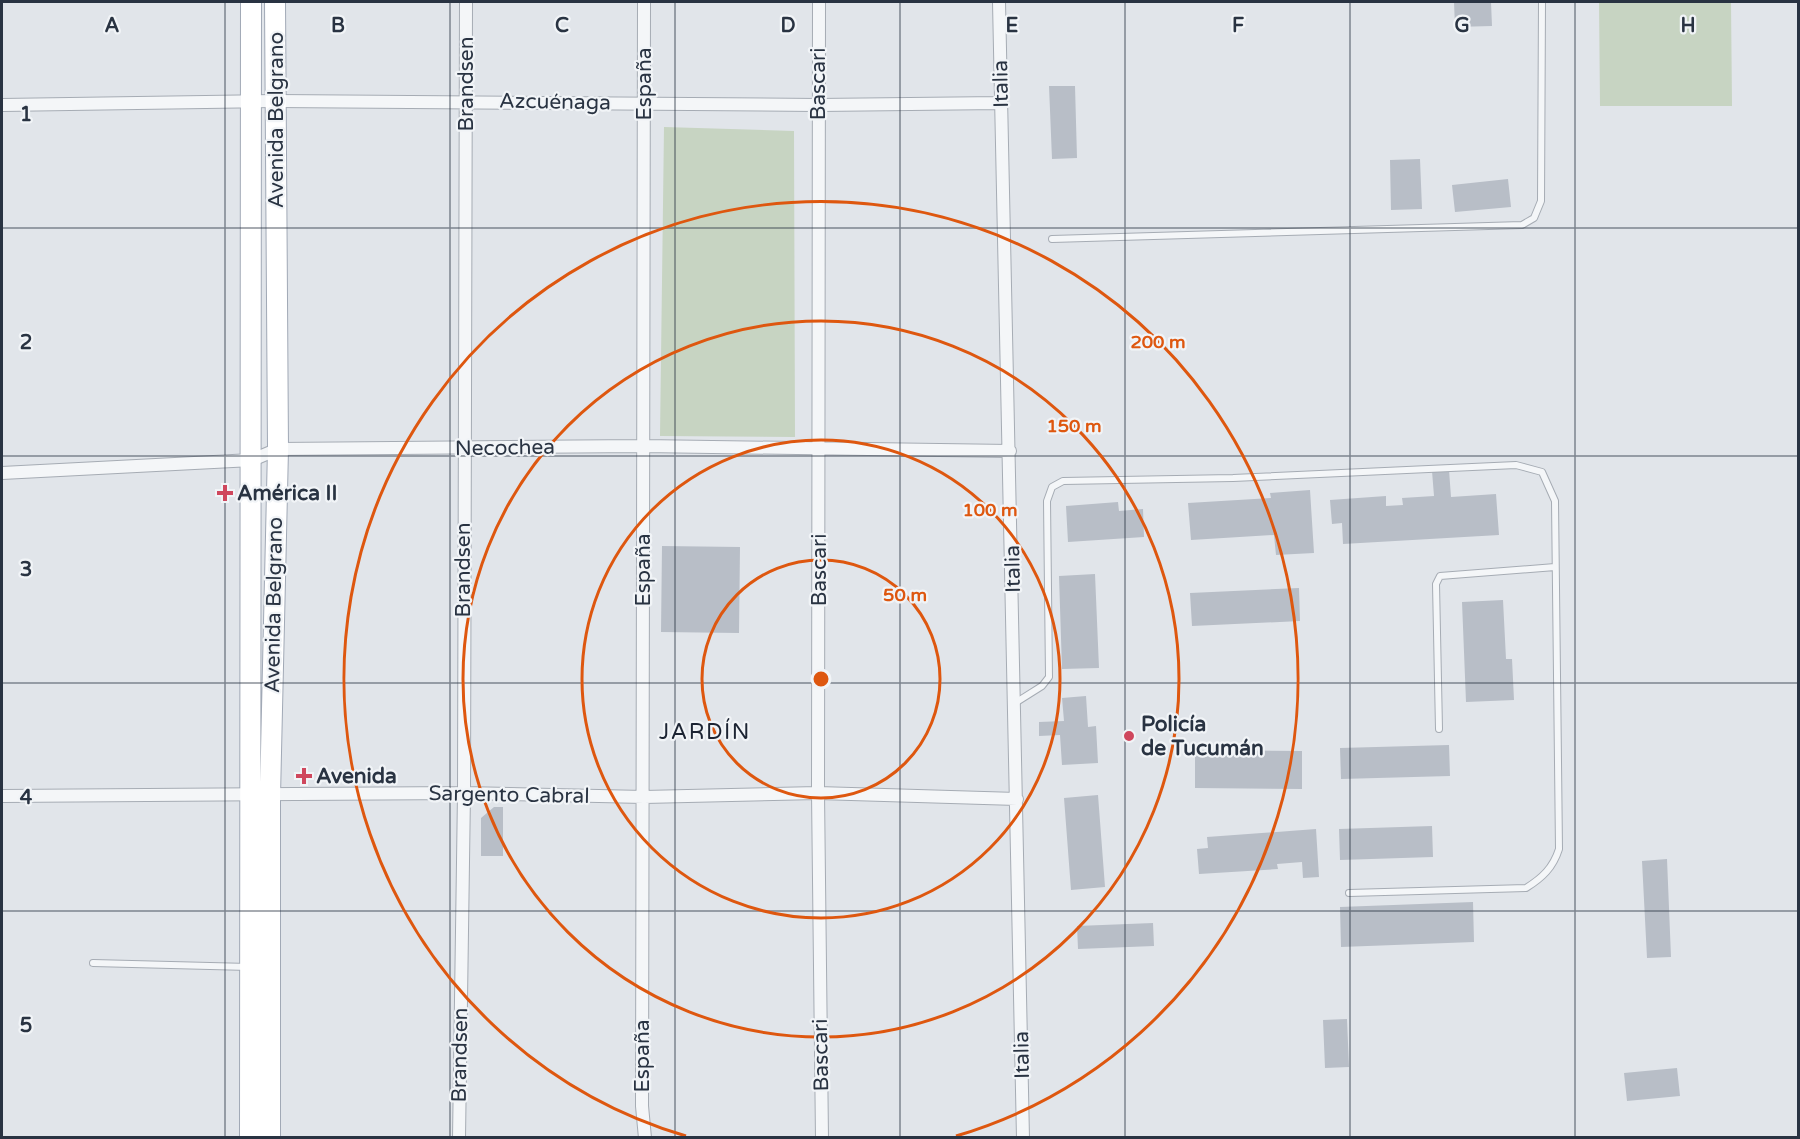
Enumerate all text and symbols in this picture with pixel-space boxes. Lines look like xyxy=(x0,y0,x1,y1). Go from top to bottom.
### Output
text: A xyxy=(105,14,120,38)
text: B xyxy=(331,14,345,38)
text: C xyxy=(555,14,569,38)
text: D xyxy=(780,14,796,38)
text: E xyxy=(1006,14,1019,38)
text: F xyxy=(1232,14,1244,38)
text: G xyxy=(1454,14,1470,38)
text: H xyxy=(1680,14,1696,38)
street label: Avenida Belgrano xyxy=(264,32,289,208)
street label: Brandsen xyxy=(454,36,479,132)
street label: España xyxy=(632,48,657,121)
street label: Bascari xyxy=(806,48,831,120)
street label: Italia xyxy=(988,60,1014,108)
street label: Azcuénaga xyxy=(499,89,611,115)
text: 1 xyxy=(20,103,32,127)
text: 2 xyxy=(20,331,32,355)
text: 200 m xyxy=(1130,331,1186,353)
text: 150 m xyxy=(1046,415,1102,437)
street label: Necochea xyxy=(455,435,555,461)
place label: América II xyxy=(237,481,337,506)
marker: América II xyxy=(218,486,232,500)
text: 100 m xyxy=(962,499,1018,521)
street label: Avenida Belgrano xyxy=(260,517,288,693)
street label: Brandsen xyxy=(451,522,476,618)
street label: España xyxy=(631,534,656,607)
street label: Bascari xyxy=(807,534,832,606)
street label: Italia xyxy=(1000,545,1026,593)
text: 3 xyxy=(20,558,32,582)
text: 50 m xyxy=(883,584,927,606)
centre of rings xyxy=(811,669,831,689)
place label: Policía de Tucumán xyxy=(1141,712,1264,761)
district label: JARDÍN xyxy=(659,718,751,745)
marker: Policía de Tucumán xyxy=(1122,729,1136,743)
place label: Avenida xyxy=(316,764,397,789)
marker: Avenida xyxy=(297,769,311,783)
street label: Sargento Cabral xyxy=(428,781,590,809)
text: 4 xyxy=(20,786,33,810)
street label: Brandsen xyxy=(447,1007,473,1103)
text: 5 xyxy=(20,1014,32,1038)
street label: Bascari xyxy=(808,1018,834,1092)
street label: España xyxy=(630,1020,655,1093)
street label: Italia xyxy=(1009,1031,1035,1079)

